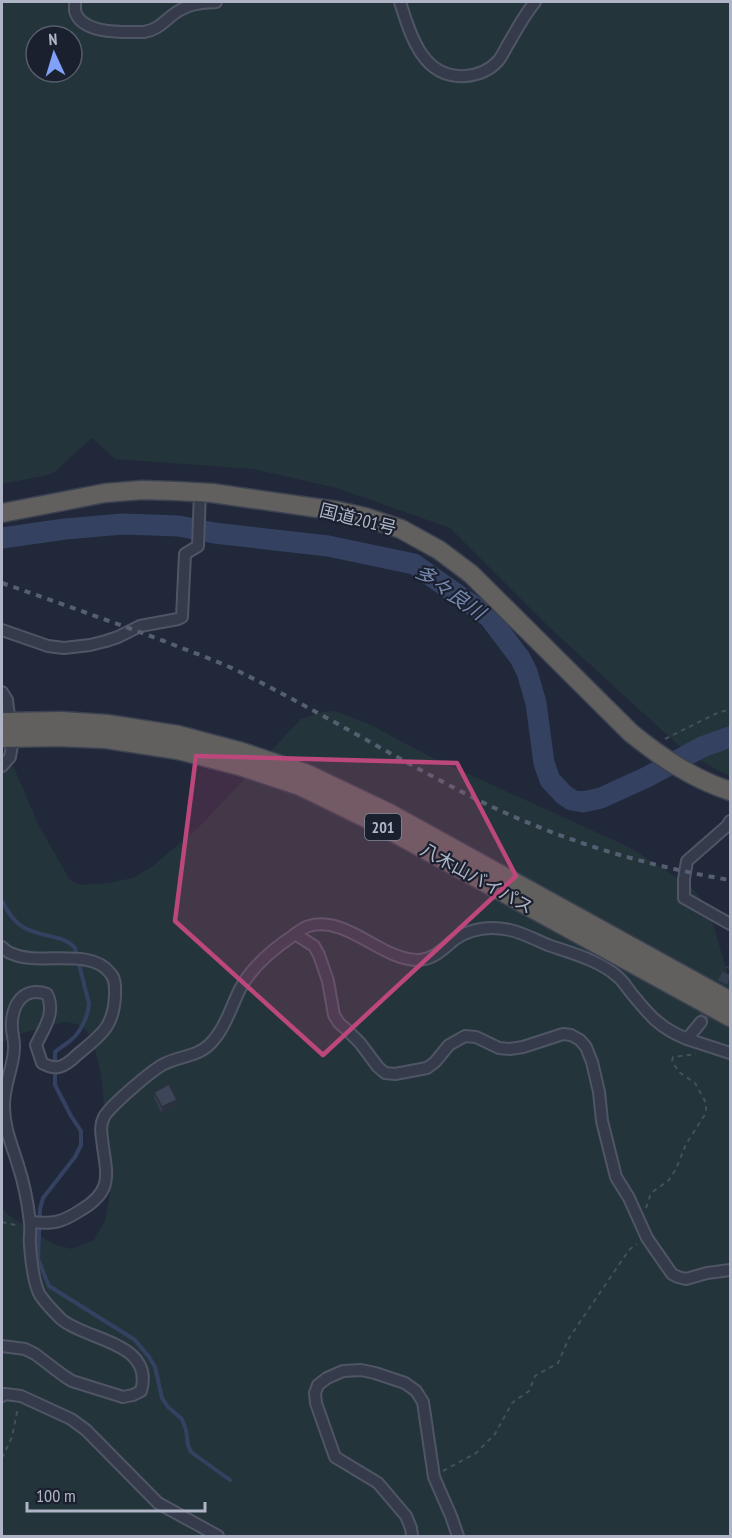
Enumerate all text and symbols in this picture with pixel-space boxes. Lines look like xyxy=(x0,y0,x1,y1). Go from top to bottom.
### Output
north arrow xyxy=(24,24,84,84)
text: N xyxy=(48,29,58,49)
street label: 国道201号 xyxy=(317,498,399,540)
water label: 多々良川 xyxy=(410,558,492,627)
road number: 201 xyxy=(365,814,401,840)
street label: 八木山バイパス xyxy=(416,837,538,919)
scale bar xyxy=(27,1475,206,1513)
text: 100 m xyxy=(36,1484,76,1507)

